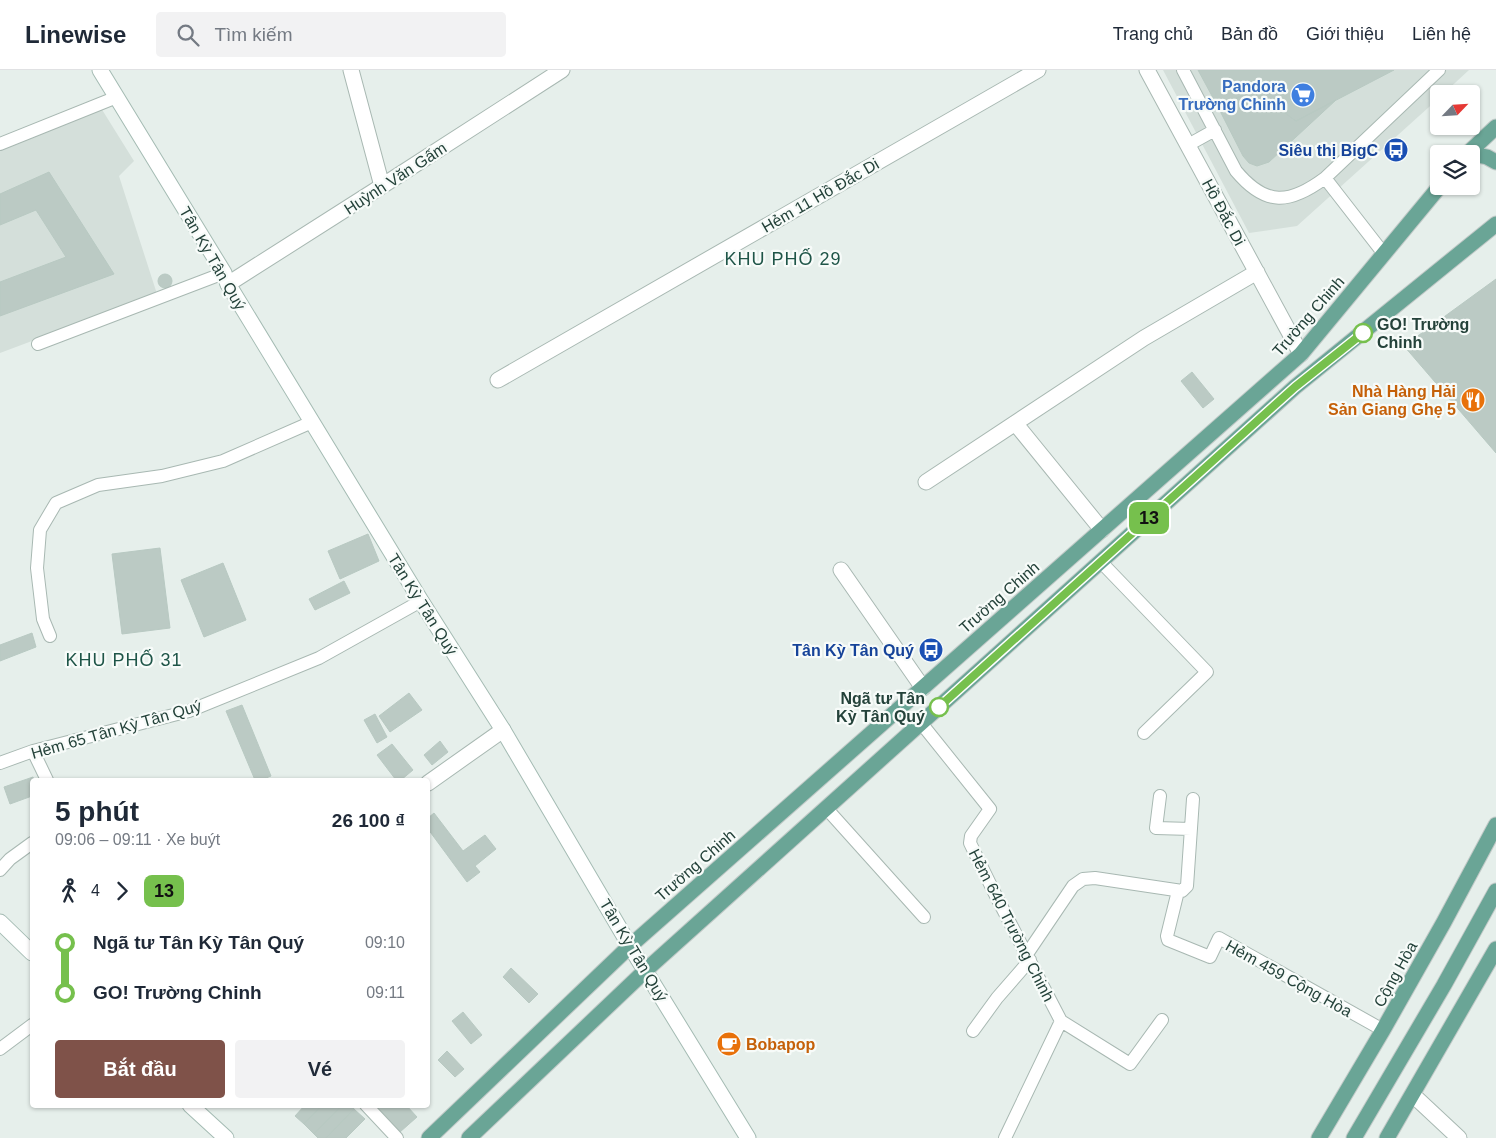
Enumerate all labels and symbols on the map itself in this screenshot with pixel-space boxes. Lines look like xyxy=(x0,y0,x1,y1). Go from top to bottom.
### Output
place label: Pandora Trường Chinh xyxy=(1179,78,1286,113)
supermarket icon: Pandora Trường Chinh xyxy=(1290,82,1316,108)
north arrow xyxy=(1430,85,1480,135)
bus stop icon: Siêu thị BigC xyxy=(1383,137,1409,163)
street label: Huỳnh Văn Gấm xyxy=(341,139,450,218)
place label: Siêu thị BigC xyxy=(1278,142,1378,159)
street label: Hẻm 11 Hồ Đắc Di xyxy=(758,154,882,236)
street label: Hồ Đắc Di xyxy=(1199,176,1249,248)
street label: Tân Kỳ Tân Quý xyxy=(176,204,249,313)
district label: KHU PHỐ 29 xyxy=(724,248,842,269)
street label: Trường Chinh xyxy=(1269,273,1348,360)
place label: GO! Trường Chinh xyxy=(1377,316,1469,351)
marker: GO! Trường Chinh xyxy=(1353,323,1373,343)
place label: Nhà Hàng Hải Sản Giang Ghẹ 5 xyxy=(1328,383,1456,418)
restaurant icon: Nhà Hàng Hải Sản Giang Ghẹ 5 xyxy=(1460,387,1486,413)
line badge: 13 xyxy=(1126,502,1172,534)
street label: Tân Kỳ Tân Quý xyxy=(385,550,461,658)
street label: Trường Chinh xyxy=(956,558,1043,637)
bus stop icon: Tân Kỳ Tân Quý xyxy=(918,637,944,663)
place label: Tân Kỳ Tân Quý xyxy=(792,642,914,659)
district label: KHU PHỐ 31 xyxy=(65,649,183,670)
place label: Ngã tư Tân Kỳ Tân Quý xyxy=(836,690,925,725)
street label: Hẻm 65 Tân Kỳ Tân Quý xyxy=(29,697,203,762)
marker: Ngã tư Tân Kỳ Tân Quý xyxy=(929,697,949,717)
street label: Trường Chinh xyxy=(652,826,739,905)
street label: Hẻm 640 Trường Chinh xyxy=(966,846,1057,1004)
street label: Tân Kỳ Tân Quý xyxy=(596,896,671,1004)
street label: Hẻm 459 Cộng Hòa xyxy=(1223,937,1355,1020)
street label: Cộng Hòa xyxy=(1371,939,1420,1010)
cafe icon: Bobapop xyxy=(716,1031,742,1057)
place label: Bobapop xyxy=(746,1036,816,1053)

